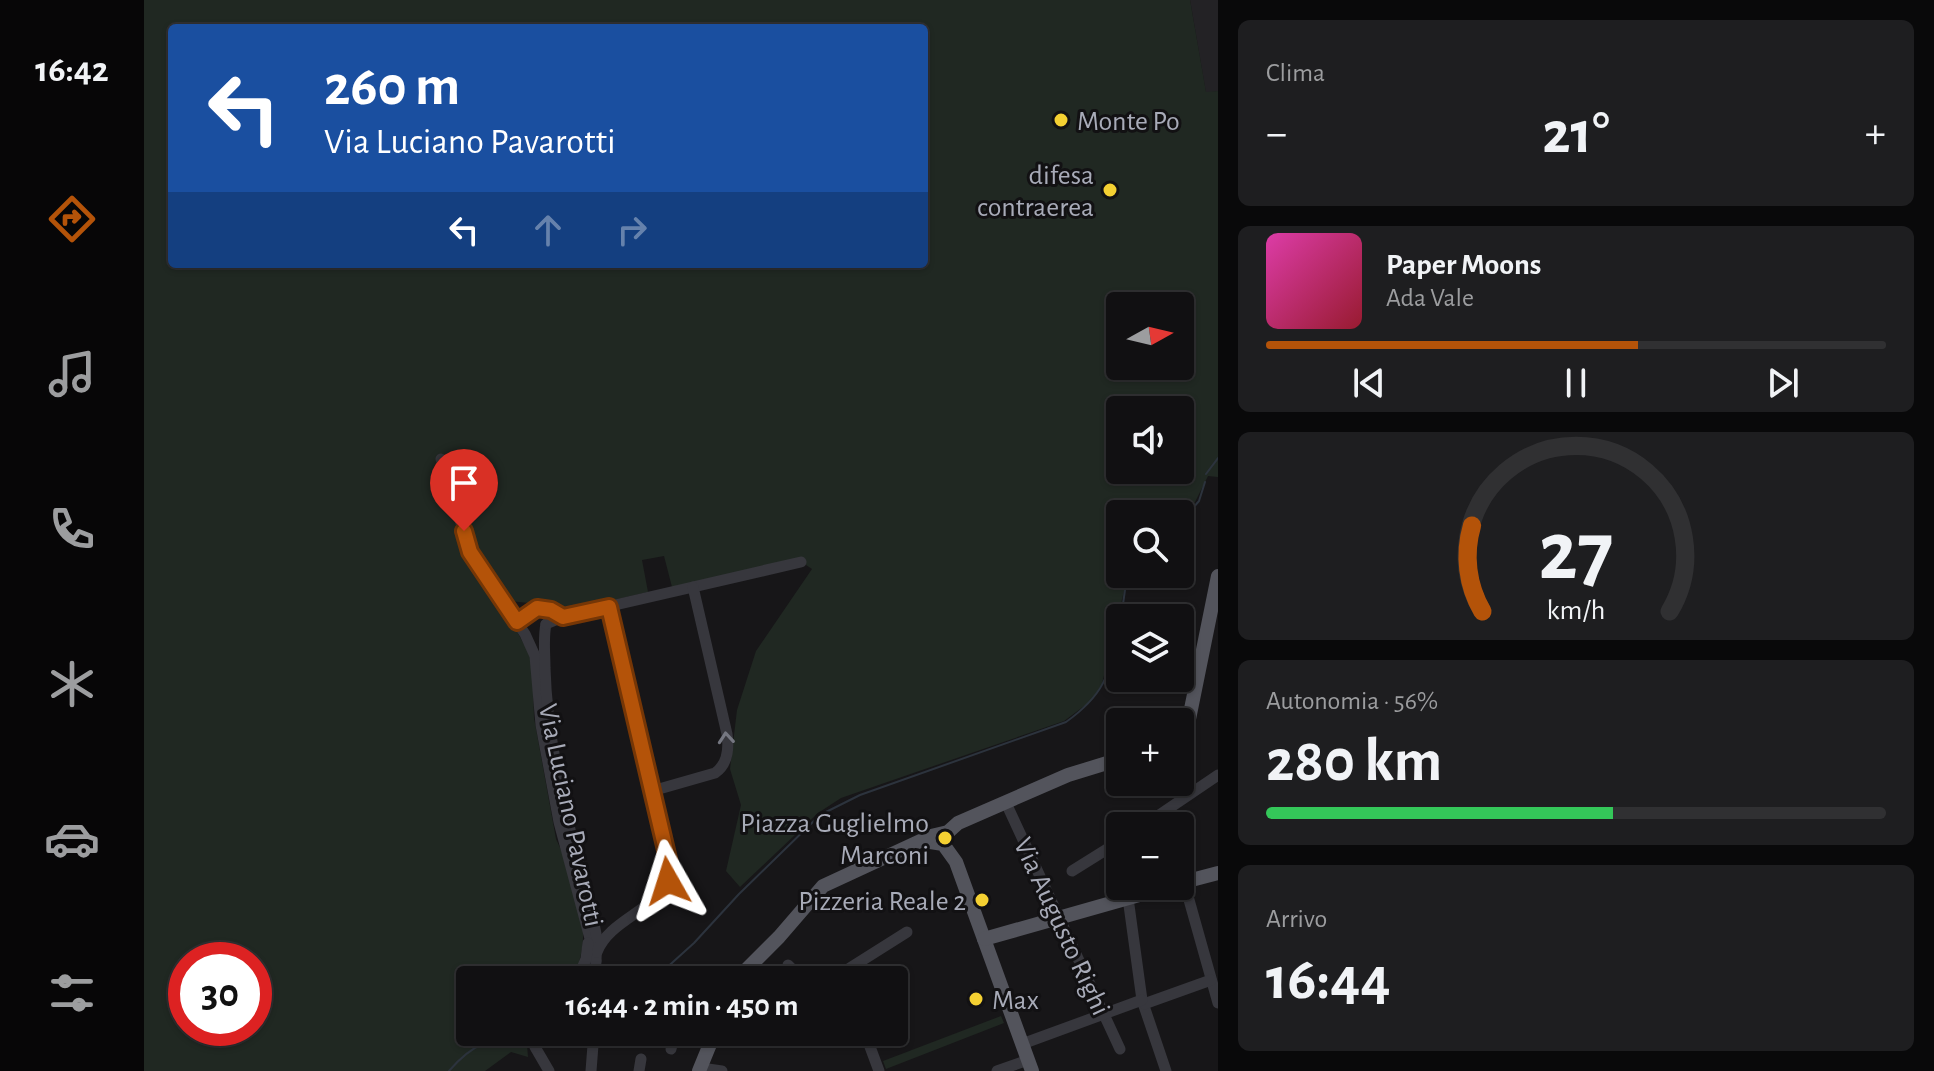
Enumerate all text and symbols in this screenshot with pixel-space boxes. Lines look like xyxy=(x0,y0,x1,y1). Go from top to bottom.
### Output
text: 16:42 xyxy=(35,52,109,88)
icon: left xyxy=(192,56,296,160)
text: 260 m xyxy=(324,59,460,115)
text: Clima xyxy=(1266,60,1325,86)
text: 21° xyxy=(1542,104,1610,164)
place label: Monte Po xyxy=(1077,108,1180,136)
marker: Monte Po xyxy=(1052,111,1070,129)
text: − xyxy=(1266,112,1287,156)
text: + xyxy=(1865,112,1886,156)
text: Via Luciano Pavarotti xyxy=(324,124,616,160)
place label: difesa contraerea xyxy=(977,162,1094,222)
marker: difesa contraerea xyxy=(1101,181,1119,199)
icon: directions xyxy=(44,191,100,247)
icon: left xyxy=(442,208,486,252)
icon: ahead xyxy=(526,208,570,252)
icon: right xyxy=(610,208,654,252)
text: Paper Moons xyxy=(1386,250,1541,280)
text: Ada Vale xyxy=(1386,285,1474,311)
north arrow xyxy=(1106,292,1194,380)
map controls xyxy=(1106,292,1194,900)
icon: music xyxy=(44,346,100,402)
icon: previous xyxy=(1347,361,1391,405)
icon: pause xyxy=(1554,361,1598,405)
icon: next xyxy=(1761,361,1805,405)
button: sound xyxy=(1106,396,1194,484)
pin xyxy=(430,449,498,531)
icon: arrive xyxy=(442,461,486,505)
button: search xyxy=(1106,500,1194,588)
icon: phone xyxy=(44,501,100,557)
text: 27 xyxy=(1538,510,1614,594)
text: km/h xyxy=(1547,596,1605,625)
button: layers xyxy=(1106,604,1194,692)
icon: climate xyxy=(44,656,100,712)
text: Autonomia · 56% xyxy=(1266,688,1438,714)
street label: Via Luciano Pavarotti xyxy=(533,702,607,929)
button: + xyxy=(1106,708,1194,796)
one-way arrow xyxy=(718,731,735,744)
text: 280 km xyxy=(1266,732,1442,792)
place label: Piazza Guglielmo Marconi xyxy=(740,810,929,870)
icon: car xyxy=(44,811,100,867)
button: − xyxy=(1106,812,1194,900)
marker: Piazza Guglielmo Marconi xyxy=(936,829,954,847)
street label: Via Augusto Righi xyxy=(1008,834,1115,1020)
position arrow xyxy=(626,839,710,923)
place label: Pizzeria Reale 2 xyxy=(798,888,966,916)
marker: Pizzeria Reale 2 xyxy=(973,891,991,909)
text: Arrivo xyxy=(1266,906,1327,932)
speed limit sign: 30 xyxy=(168,942,272,1046)
text: 16:44 xyxy=(1266,950,1391,1010)
icon: filters xyxy=(44,965,100,1021)
place label: Max xyxy=(992,987,1039,1015)
marker: Max xyxy=(967,990,985,1008)
text: 16:44 · 2 min · 450 m xyxy=(565,991,799,1021)

